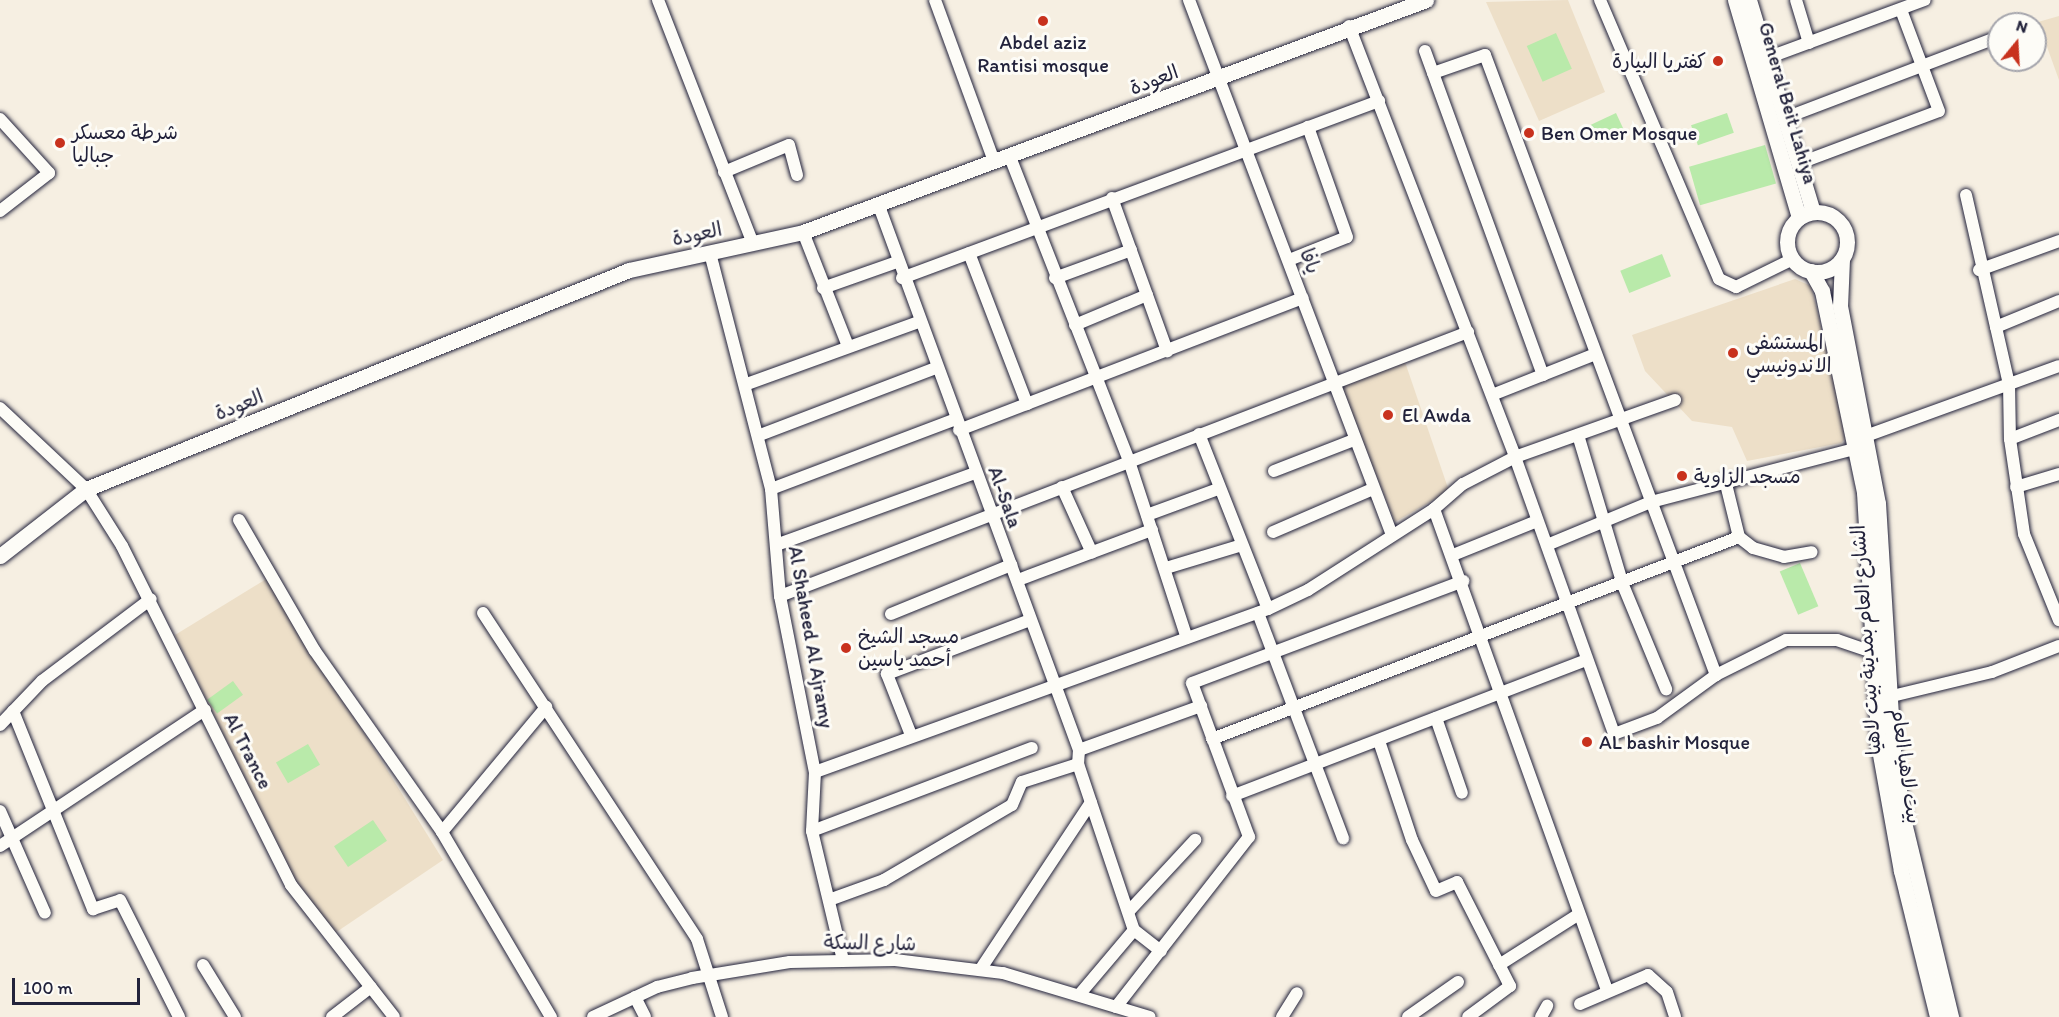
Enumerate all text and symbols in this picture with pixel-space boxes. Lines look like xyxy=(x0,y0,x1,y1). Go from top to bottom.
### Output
north arrow xyxy=(1987,12,2047,72)
marker: Abdel aziz Rantisi mosque xyxy=(1036,14,1050,28)
text: N xyxy=(2014,16,2030,37)
street label: General Beit Lahiya xyxy=(1753,19,1823,187)
place label: Abdel aziz Rantisi mosque xyxy=(977,30,1109,77)
place label: كفتريا البيارة xyxy=(1612,49,1706,73)
marker: كفتريا البيارة xyxy=(1711,54,1725,68)
street label: العودة xyxy=(1126,60,1182,100)
place label: شرطة معسكر جباليا xyxy=(72,120,178,167)
place label: Ben Omer Mosque xyxy=(1541,121,1698,145)
marker: Ben Omer Mosque xyxy=(1522,126,1536,140)
marker: شرطة معسكر جباليا xyxy=(53,136,67,150)
street label: العودة xyxy=(670,217,724,251)
street label: يافا xyxy=(1294,245,1326,277)
place label: المستشفى الاندونيسي xyxy=(1746,330,1831,377)
marker: المستشفى الاندونيسي xyxy=(1724,344,1742,362)
street label: العودة xyxy=(211,384,267,426)
place label: El Awda xyxy=(1402,403,1470,427)
marker: El Awda xyxy=(1379,406,1397,424)
street label: Al-Sala xyxy=(983,463,1027,531)
place label: مسجد الزاوية xyxy=(1694,464,1801,488)
marker: مسجد الزاوية xyxy=(1675,469,1689,483)
street label: الشارع العام بمدينة بيت لاهيا xyxy=(1846,524,1886,756)
street label: Al Shaheed Al Ajramy xyxy=(783,544,839,730)
place label: مسجد الشيخ أحمد ياسين xyxy=(858,624,959,671)
marker: مسجد الشيخ أحمد ياسين xyxy=(839,641,853,655)
street label: بيت لاهيا العام xyxy=(1886,707,1926,825)
street label: Al Trance xyxy=(219,710,277,792)
place label: AL bashir Mosque xyxy=(1599,730,1750,754)
marker: AL bashir Mosque xyxy=(1580,735,1594,749)
street label: شارع السكة xyxy=(823,930,917,956)
scale bar xyxy=(15,966,142,1004)
text: 100 m xyxy=(23,977,73,999)

